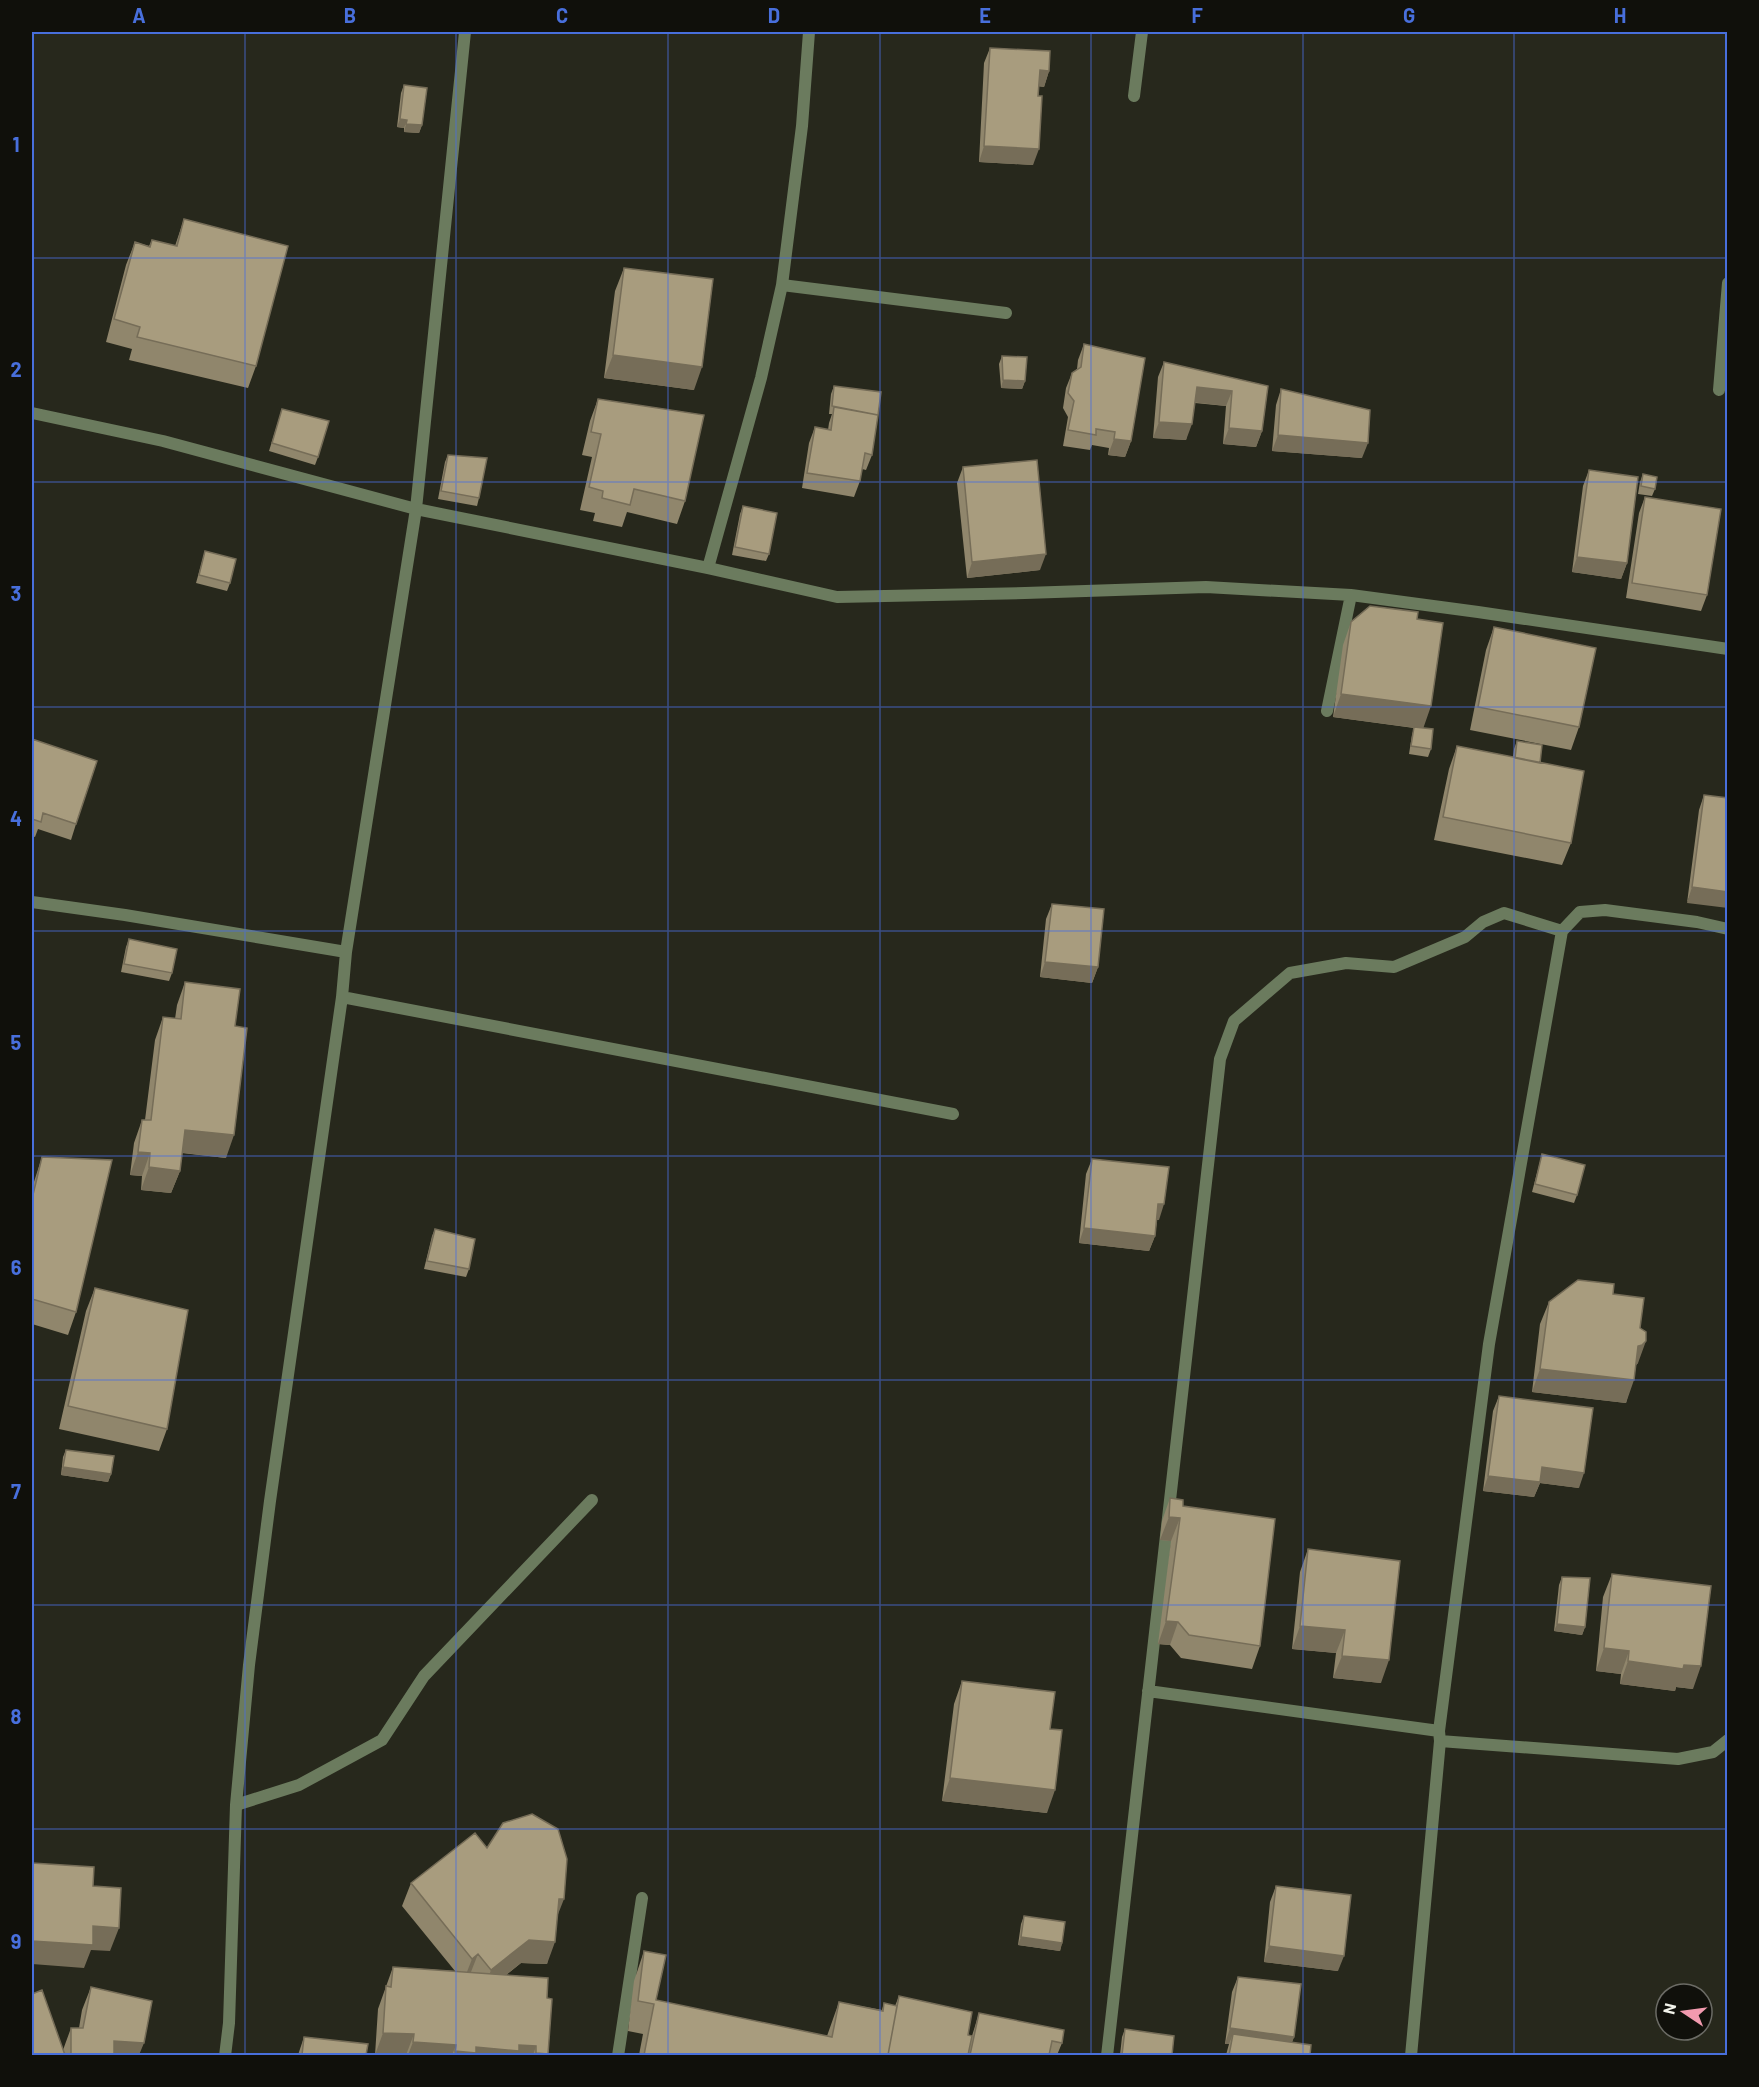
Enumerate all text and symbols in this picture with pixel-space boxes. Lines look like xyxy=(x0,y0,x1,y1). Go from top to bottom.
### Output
text: A xyxy=(132,3,146,27)
text: B xyxy=(344,3,356,27)
text: C xyxy=(556,3,568,27)
text: D xyxy=(768,3,780,27)
text: E xyxy=(979,3,991,27)
text: F xyxy=(1191,3,1203,27)
text: G xyxy=(1403,3,1415,27)
text: H xyxy=(1614,3,1626,27)
text: 1 xyxy=(12,132,20,156)
text: 2 xyxy=(10,357,22,381)
text: 3 xyxy=(11,581,21,605)
text: 4 xyxy=(10,806,22,830)
text: 5 xyxy=(11,1030,22,1054)
text: 6 xyxy=(11,1255,22,1279)
text: 7 xyxy=(11,1479,21,1503)
text: 8 xyxy=(11,1704,22,1728)
text: 9 xyxy=(11,1929,21,1953)
north arrow xyxy=(1654,1982,1714,2042)
text: N xyxy=(1658,2001,1679,2016)

